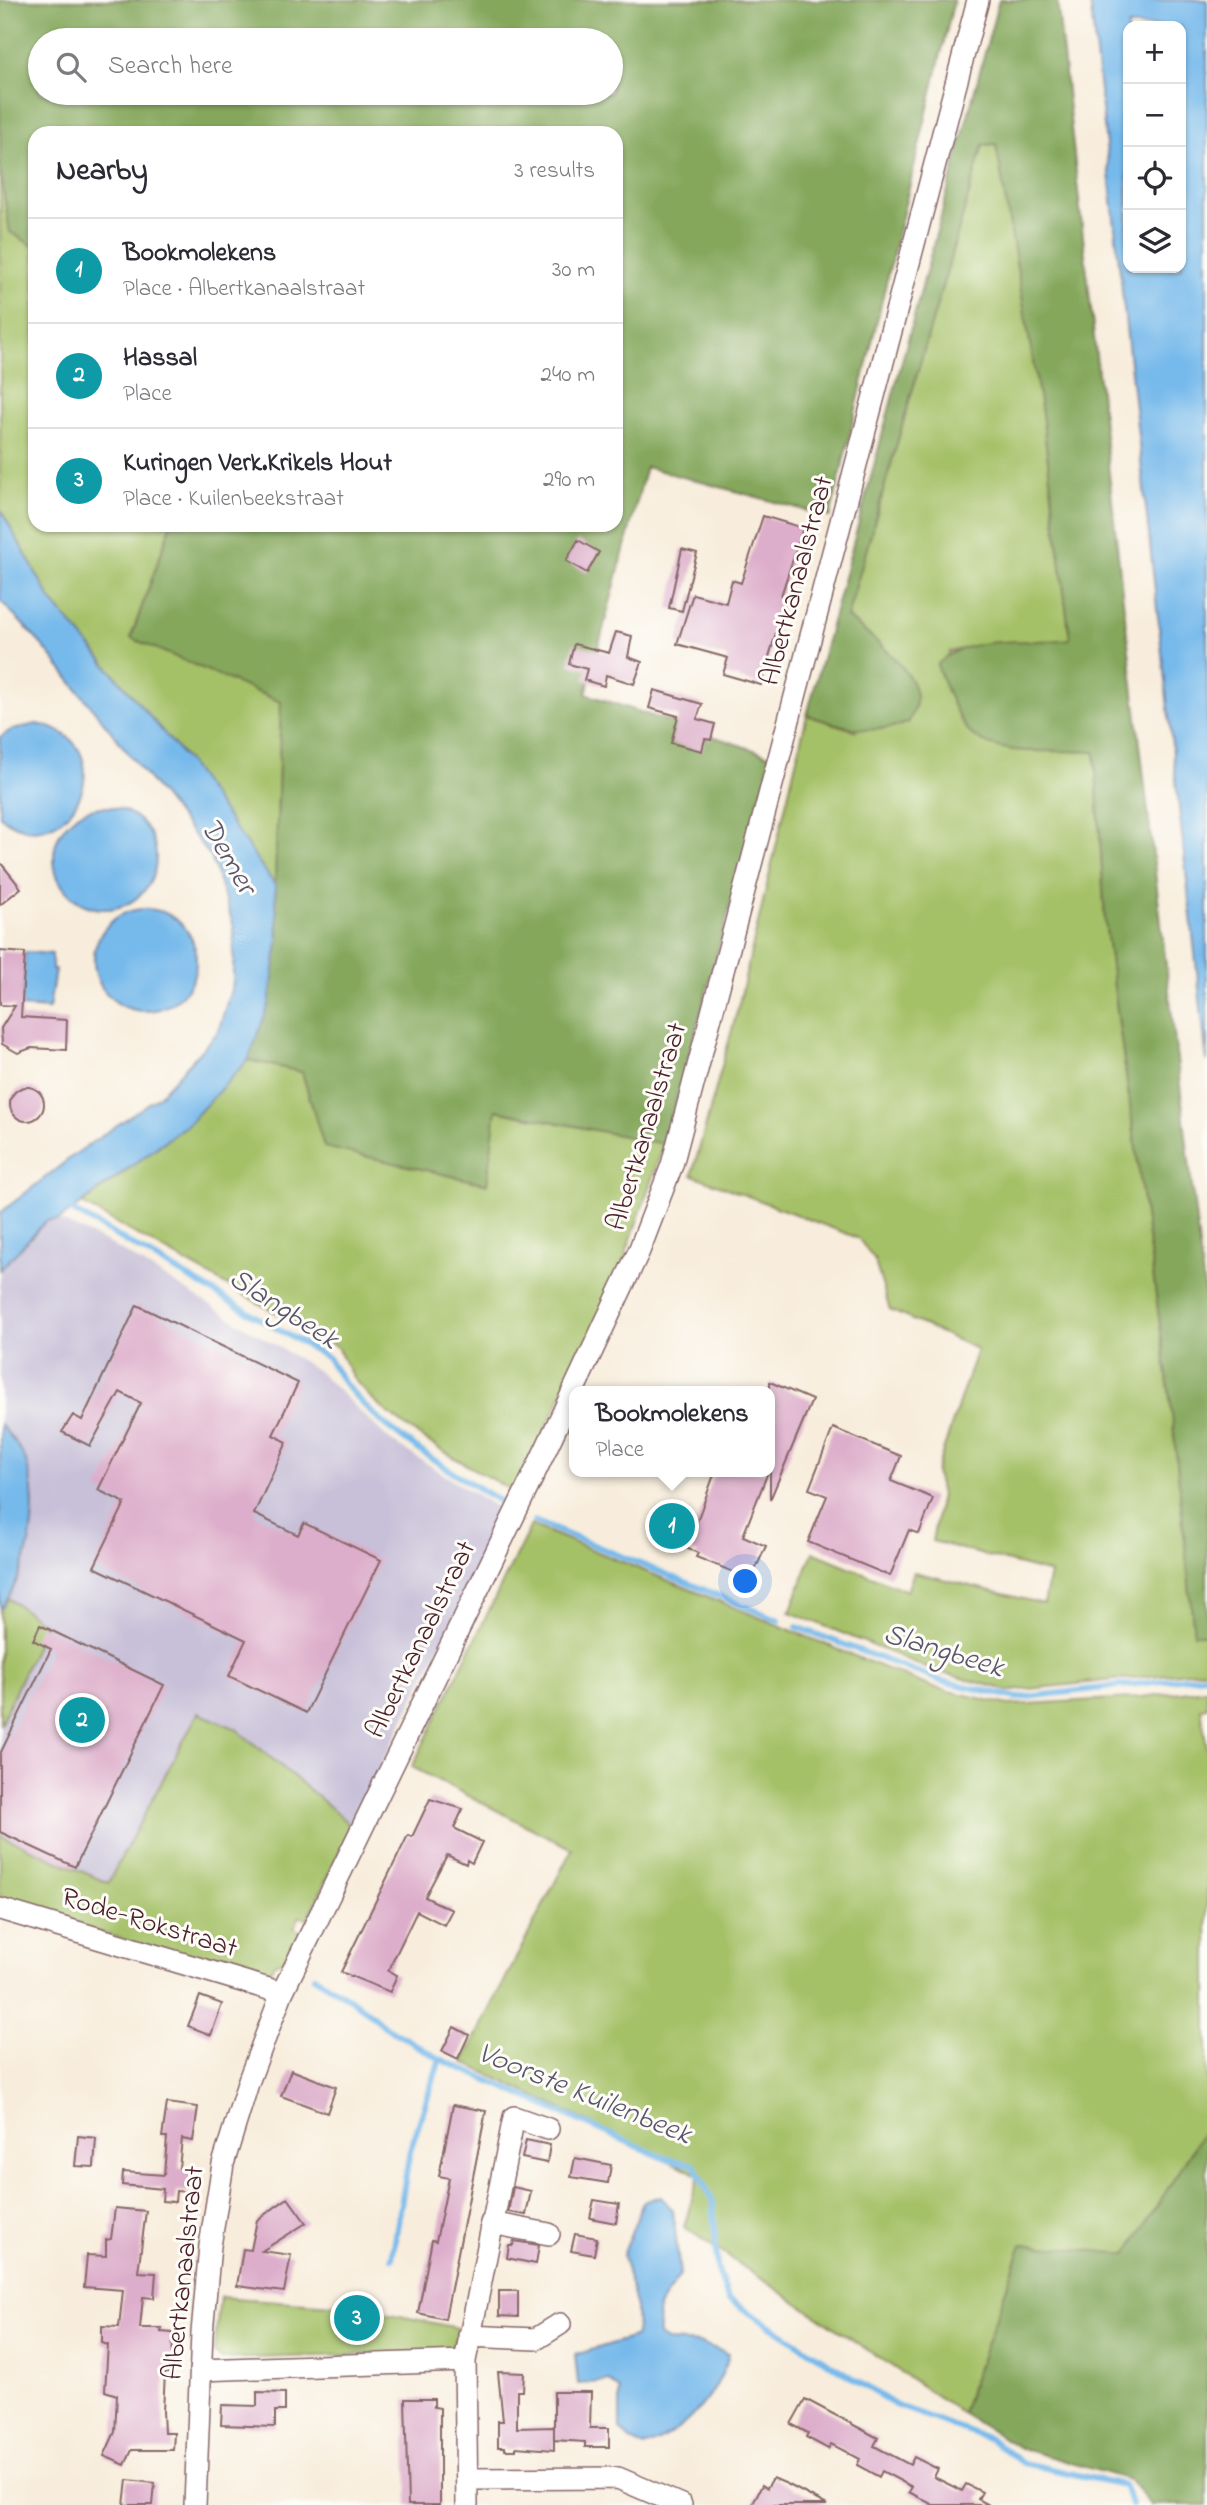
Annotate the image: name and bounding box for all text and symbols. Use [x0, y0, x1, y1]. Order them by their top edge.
map controls [1123, 21, 1186, 273]
button: + [1123, 21, 1186, 84]
search box [28, 28, 623, 105]
icon: search [52, 48, 90, 86]
text: Search here [108, 48, 233, 86]
button: − [1123, 84, 1186, 147]
button: locate [1123, 147, 1186, 210]
text: Nearby [56, 150, 148, 194]
text: 3 results [514, 155, 595, 188]
button: layers [1123, 210, 1186, 273]
text: Bookmolekens [123, 235, 276, 273]
text: 1 [75, 254, 83, 287]
text: 30 m [552, 254, 595, 287]
text: Place · Albertkanaalstraat [123, 273, 365, 306]
text: Hassal [123, 340, 197, 378]
text: 2 [73, 359, 85, 392]
text: 240 m [541, 359, 595, 392]
text: Place [123, 378, 172, 411]
text: Kuringen Verk.Krikels Hout [123, 445, 392, 483]
text: 3 [74, 464, 84, 497]
text: 290 m [543, 464, 595, 497]
street label: Albertkanaalstraat [750, 472, 846, 690]
text: Place · Kuilenbeekstraat [123, 483, 344, 516]
water label: Demer [188, 811, 268, 906]
street label: Albertkanaalstraat [597, 1018, 699, 1236]
water label: Slangbeek [219, 1258, 348, 1363]
popup [569, 1386, 775, 1477]
text: Bookmolekens [595, 1396, 749, 1434]
text: Place [595, 1434, 644, 1467]
pin: 1 [649, 1500, 695, 1552]
street label: Albertkanaalstraat [356, 1534, 488, 1746]
your location [728, 1564, 762, 1598]
water label: Slangbeek [878, 1613, 1010, 1692]
pin: 2 [59, 1694, 105, 1746]
street label: Rode-Rokstraat [56, 1878, 242, 1970]
water label: Voorste Kuilenbeek [471, 2032, 699, 2159]
street label: Albertkanaalstraat [153, 2164, 217, 2382]
pin: 3 [334, 2292, 380, 2344]

